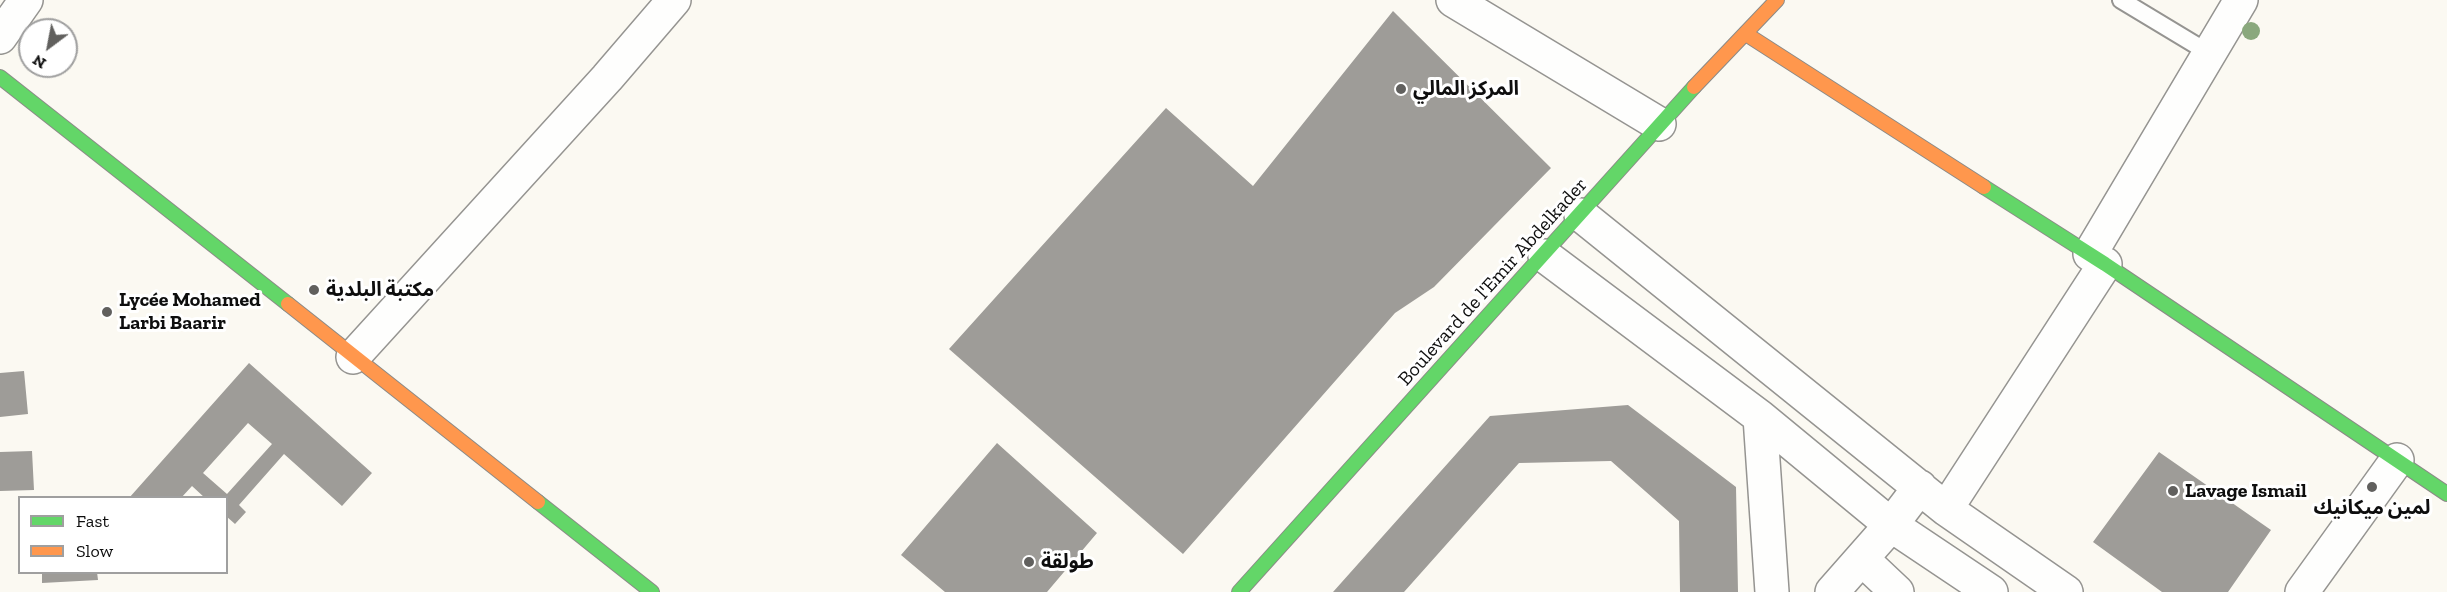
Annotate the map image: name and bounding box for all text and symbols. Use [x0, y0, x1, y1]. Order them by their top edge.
north arrow [18, 18, 78, 78]
text: N [29, 51, 49, 73]
place label: المركز المالي [1413, 77, 1519, 101]
marker: المركز المالي [1394, 82, 1408, 96]
street label: Boulevard de l'Emir Abdelkader [1393, 173, 1593, 391]
place label: مكتبة البلدية [326, 278, 434, 302]
marker: مكتبة البلدية [307, 283, 321, 297]
place label: Lycée Mohamed Larbi Baarir [119, 288, 261, 335]
marker: Lycée Mohamed Larbi Baarir [100, 305, 114, 319]
place label: Lavage Ismail [2185, 479, 2307, 503]
marker: لمين ميكانيك [2365, 480, 2379, 494]
marker: Lavage Ismail [2166, 484, 2180, 498]
legend [18, 496, 228, 574]
place label: لمين ميكانيك [2314, 496, 2430, 520]
text: Fast [76, 510, 109, 532]
text: Slow [76, 540, 113, 562]
place label: طولقة [1041, 550, 1094, 574]
marker: طولقة [1022, 555, 1036, 569]

